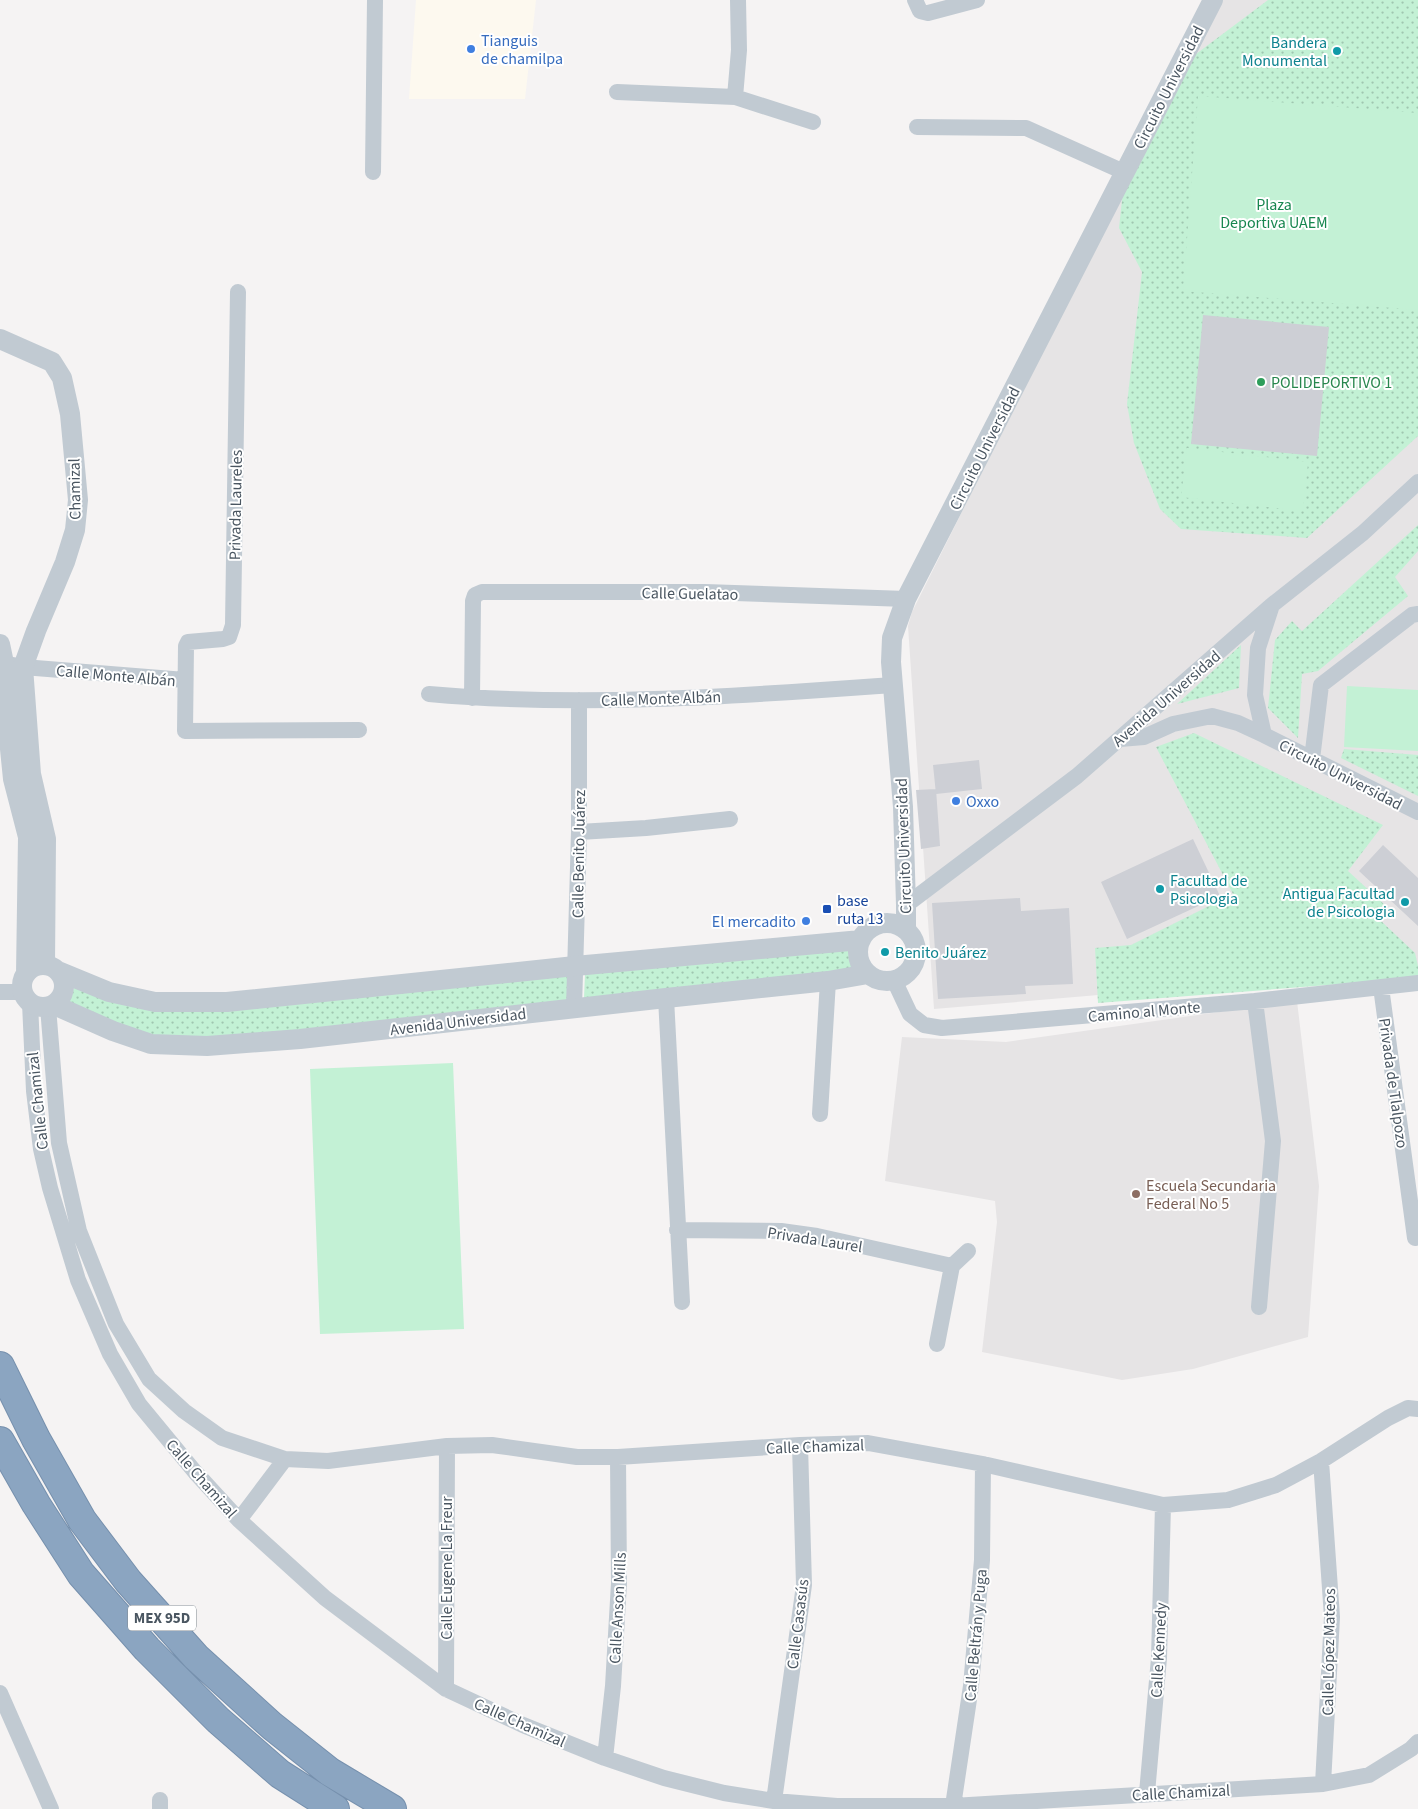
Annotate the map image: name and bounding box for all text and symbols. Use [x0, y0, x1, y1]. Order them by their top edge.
street label: Circuito Universidad [1128, 22, 1210, 153]
place label: Tianguis de chamilpa [481, 30, 563, 70]
place label: Bandera Monumental [1242, 32, 1327, 72]
marker: Tianguis de chamilpa [465, 43, 477, 55]
marker: Bandera Monumental [1331, 45, 1343, 57]
park label: Plaza Deportiva UAEM [1220, 194, 1328, 234]
place label: POLIDEPORTIVO 1 [1271, 372, 1392, 394]
marker: POLIDEPORTIVO 1 [1255, 376, 1267, 388]
street label: Circuito Universidad [944, 383, 1026, 514]
street label: Privada Laureles [224, 449, 248, 560]
street label: Chamizal [63, 458, 87, 520]
street label: Calle Guelatao [641, 582, 739, 606]
street label: Avenida Universidad [1108, 645, 1226, 752]
street label: Calle Monte Albán [55, 660, 177, 692]
street label: Calle Monte Albán [601, 686, 721, 712]
street label: Circuito Universidad [1275, 734, 1406, 816]
street label: Circuito Universidad [891, 778, 917, 914]
street label: Calle Benito Juárez [567, 790, 591, 918]
place label: Oxxo [966, 791, 999, 813]
marker: Oxxo [950, 795, 962, 807]
place label: Facultad de Psicologia [1170, 870, 1248, 910]
marker: Facultad de Psicologia [1154, 883, 1166, 895]
place label: Antigua Facultad de Psicologia [1283, 883, 1395, 923]
place label: base ruta 13 [837, 890, 884, 930]
marker: Antigua Facultad de Psicologia [1399, 896, 1411, 908]
marker: base ruta 13 [821, 903, 833, 915]
place label: El mercadito [712, 911, 796, 933]
marker: El mercadito [800, 915, 812, 927]
place label: Benito Juárez [895, 942, 987, 964]
marker: Benito Juárez [879, 946, 891, 958]
street label: Camino al Monte [1087, 996, 1201, 1028]
street label: Avenida Universidad [389, 1003, 527, 1041]
street label: Privada de Tlalpozo [1373, 1016, 1413, 1150]
street label: Calle Chamizal [22, 1051, 54, 1151]
place label: Escuela Secundaria Federal No 5 [1146, 1175, 1276, 1215]
marker: Escuela Secundaria Federal No 5 [1130, 1188, 1142, 1200]
street label: Privada Laurel [766, 1222, 864, 1258]
street label: Calle Chamizal [161, 1434, 242, 1523]
street label: Calle Chamizal [766, 1434, 864, 1460]
street label: Calle Eugene La Freur [436, 1496, 458, 1640]
street label: Calle Anson Mills [604, 1551, 632, 1664]
street label: Calle Beltrán y Puga [959, 1568, 993, 1702]
street label: Calle Casasús [782, 1578, 814, 1670]
street label: Calle López Mateos [1317, 1588, 1341, 1716]
street label: Calle Kennedy [1146, 1601, 1173, 1698]
road number: MEX 95D [128, 1606, 196, 1630]
street label: Calle Chamizal [470, 1693, 569, 1753]
street label: Calle Chamizal [1131, 1779, 1231, 1807]

